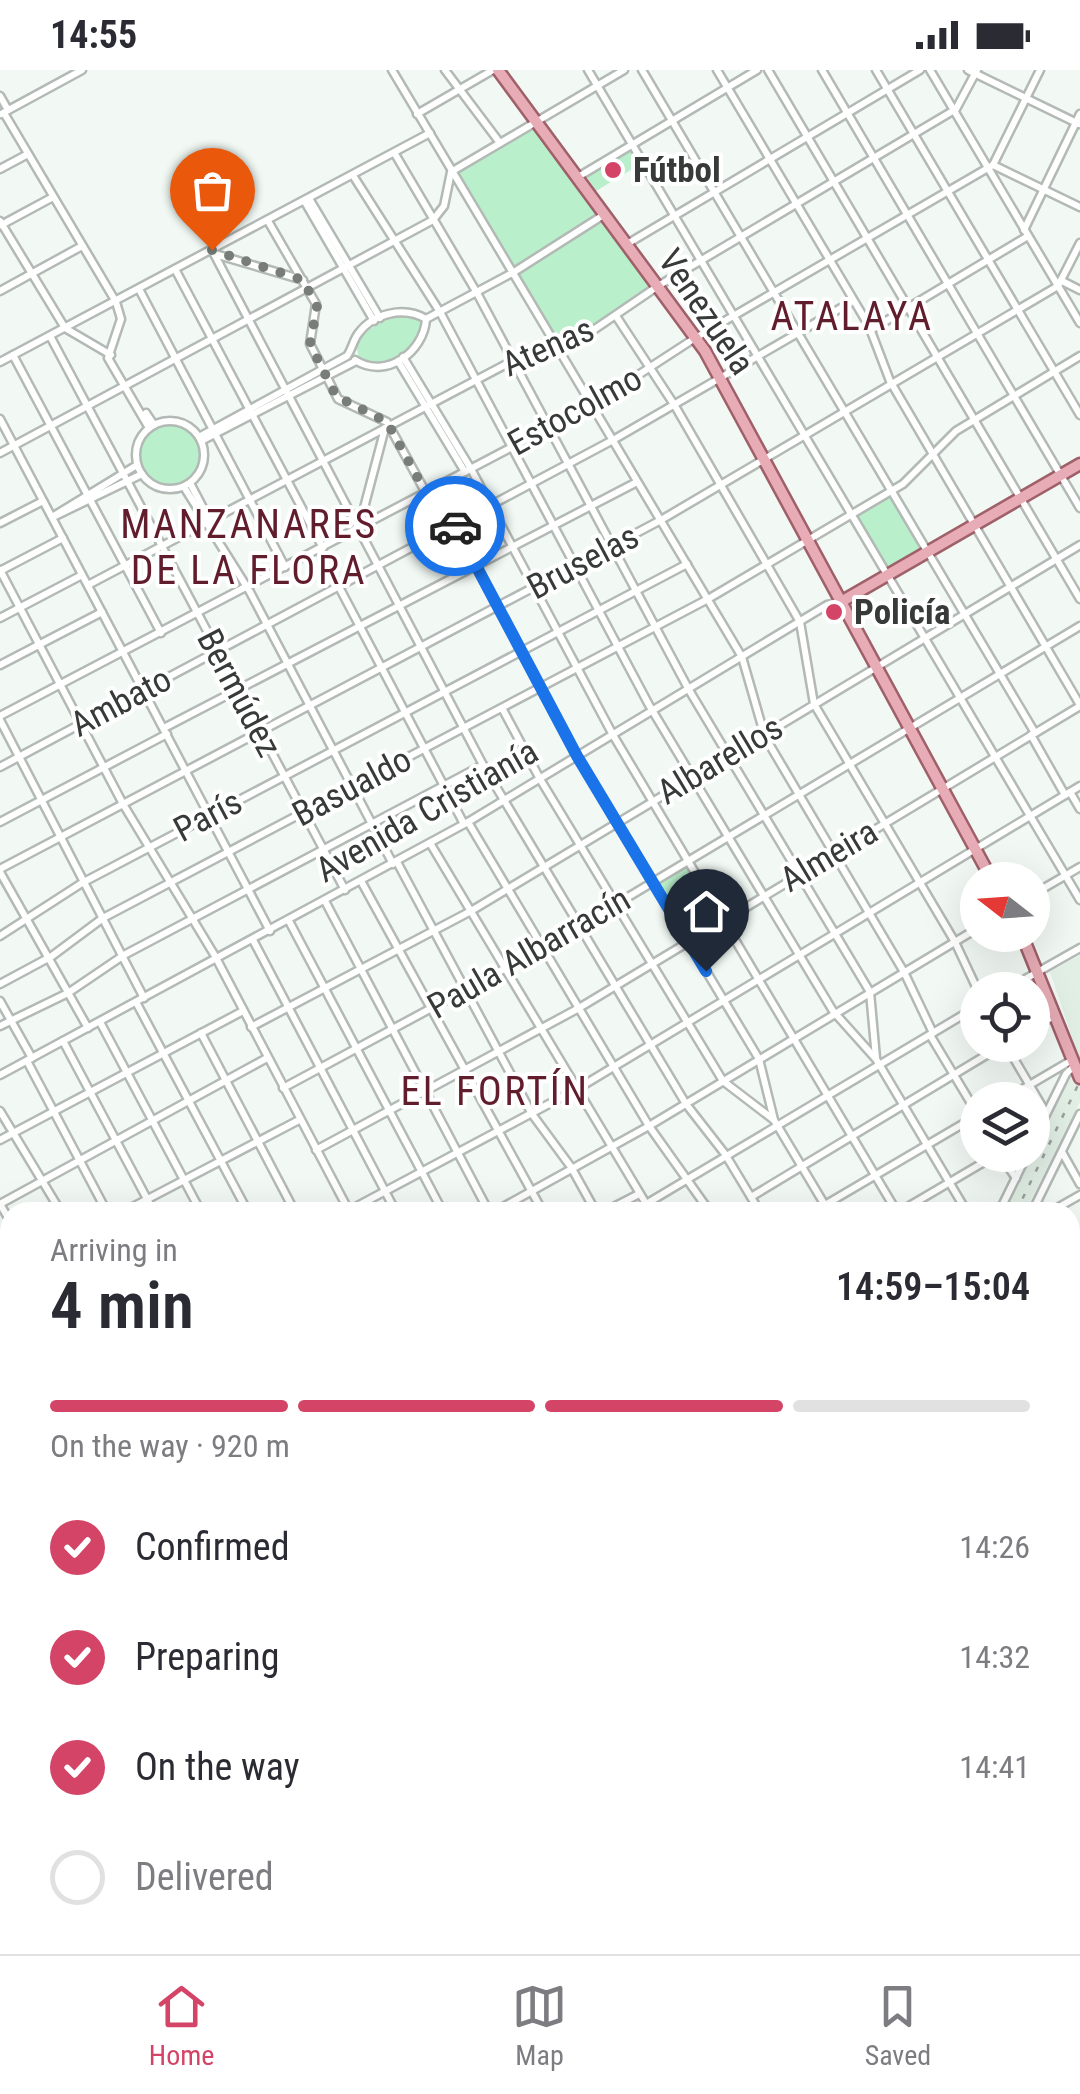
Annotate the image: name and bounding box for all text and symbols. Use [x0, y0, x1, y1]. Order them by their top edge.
text: 14:55 [50, 13, 137, 57]
pin [170, 148, 255, 251]
place label: Fútbol [633, 150, 721, 191]
marker: Fútbol [602, 159, 624, 181]
icon: bag [185, 163, 240, 218]
street label: Venezuela [649, 242, 763, 382]
district label: ATALAYA [770, 293, 934, 340]
street label: Atenas [496, 309, 600, 385]
street label: Estocolmo [501, 358, 649, 464]
courier [405, 476, 505, 576]
icon: car [428, 499, 483, 554]
district label: MANZANARES DE LA FLORA [120, 501, 378, 594]
street label: Bruselas [520, 516, 646, 608]
place label: Policía [854, 592, 950, 633]
marker: Policía [823, 601, 845, 623]
street label: Bermúdez [188, 622, 290, 764]
street label: Ambato [64, 659, 178, 745]
street label: Albarellos [650, 707, 790, 813]
street label: Avenida Cristianía [309, 731, 545, 891]
street label: Basualdo [286, 739, 418, 835]
street label: París [167, 781, 249, 851]
street label: Almeira [773, 811, 885, 901]
north arrow [960, 862, 1050, 952]
map controls [960, 862, 1050, 1172]
pin [664, 869, 749, 972]
street label: Paula Albarracín [421, 879, 637, 1027]
icon: home [679, 884, 734, 939]
button: locate [960, 972, 1050, 1062]
district label: EL FORTÍN [400, 1068, 590, 1115]
button: layers [960, 1082, 1050, 1172]
text: Arriving in [50, 1231, 178, 1269]
text: 14:59–15:04 [836, 1265, 1030, 1309]
text: 4 min [50, 1268, 194, 1344]
text: On the way · 920 m [50, 1427, 290, 1465]
icon: check [50, 1520, 105, 1575]
text: Confirmed [135, 1525, 290, 1569]
text: 14:26 [959, 1528, 1030, 1566]
icon: check [50, 1630, 105, 1685]
text: Preparing [135, 1635, 280, 1679]
text: 14:32 [959, 1638, 1030, 1676]
icon: check [50, 1740, 105, 1795]
text: On the way [135, 1745, 300, 1789]
text: 14:41 [959, 1748, 1030, 1786]
text: Delivered [135, 1855, 274, 1899]
tab: Home [149, 1979, 214, 2072]
tab: Map [512, 1979, 567, 2072]
tab: Saved [865, 1979, 931, 2072]

